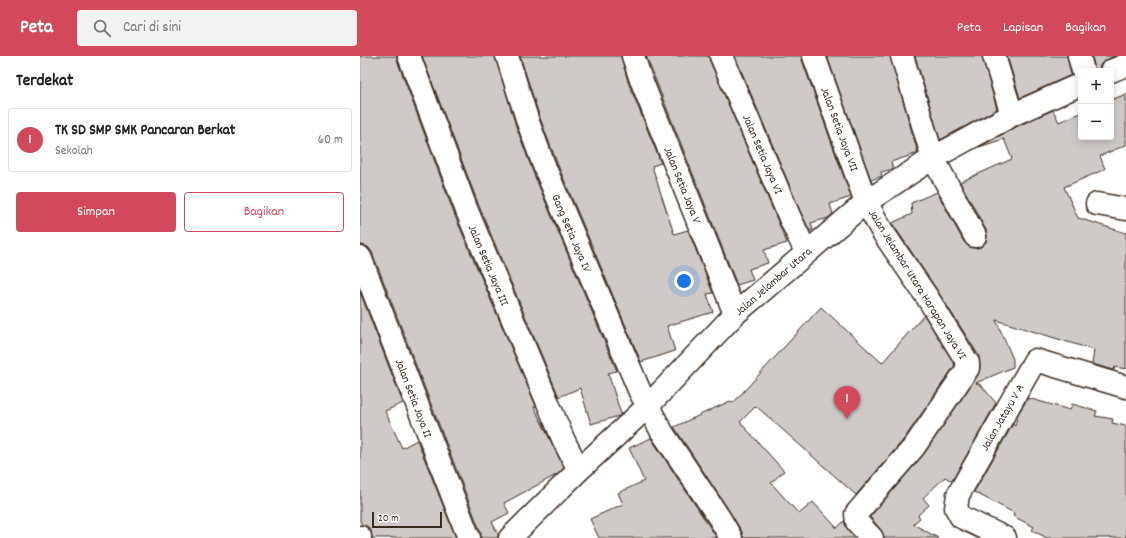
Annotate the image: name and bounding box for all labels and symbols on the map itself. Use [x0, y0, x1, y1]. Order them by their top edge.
street label: Jalan Setia Jaya VII [815, 85, 862, 174]
street label: Jalan Setia Jaya VI [737, 112, 786, 197]
street label: Jalan Setia Jaya V [658, 145, 705, 227]
street label: Gang Setia Jaya IV [546, 192, 595, 276]
street label: Jalan Jelambar Utara Harapan Jaya VI [863, 207, 970, 363]
street label: Jalan Setia Jaya III [463, 222, 512, 309]
street label: Jalan Jelambar Utara [732, 244, 816, 320]
your location [674, 271, 694, 291]
street label: Jalan Setia Jaya II [390, 357, 436, 441]
street label: Jalan Jatayu V A [977, 381, 1030, 454]
pin: 1 [834, 386, 860, 419]
scale bar [372, 510, 442, 529]

